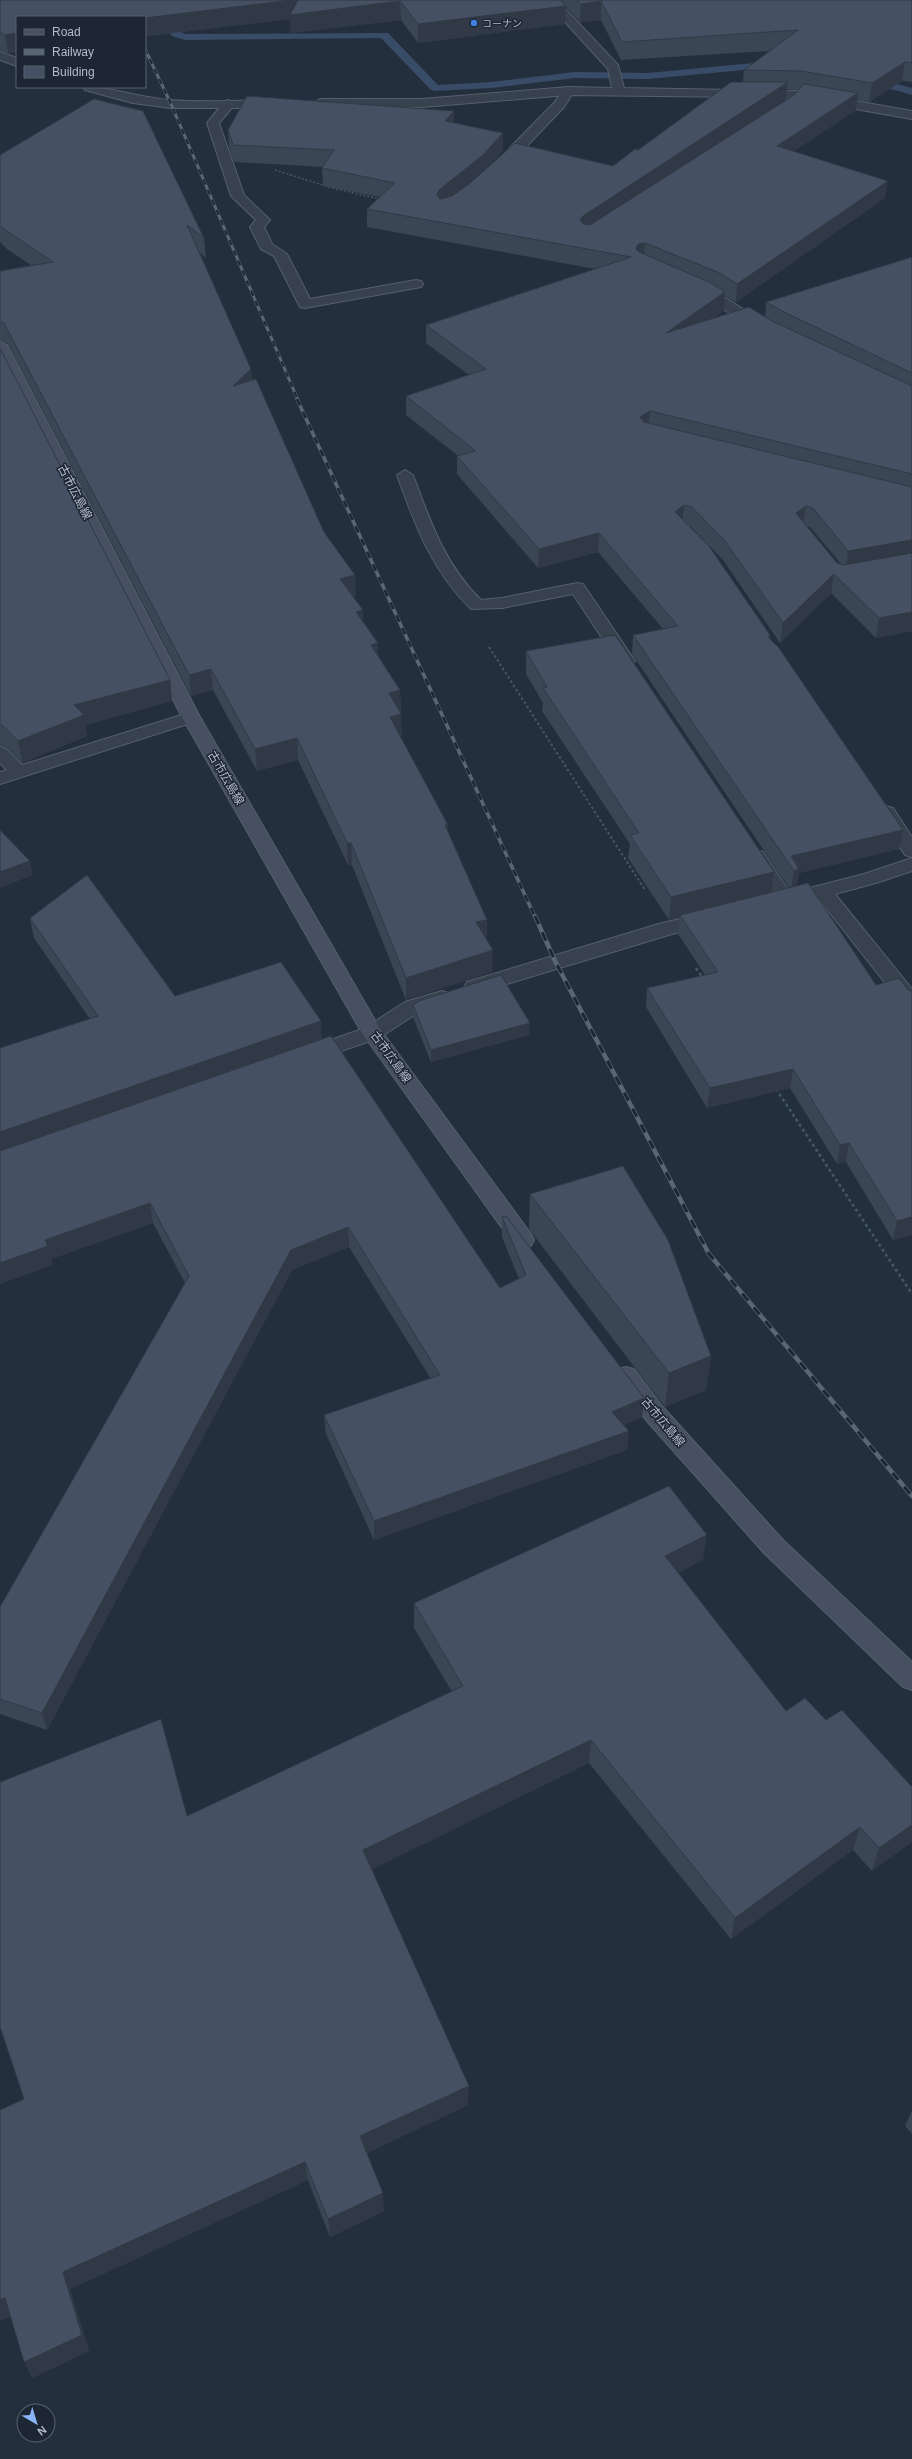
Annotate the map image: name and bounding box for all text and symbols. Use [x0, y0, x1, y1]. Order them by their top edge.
legend [16, 16, 146, 88]
marker: コーナン [469, 18, 479, 28]
place label: コーナン [482, 18, 522, 29]
text: Road [52, 25, 81, 39]
text: Railway [52, 45, 94, 59]
text: Building [52, 65, 95, 79]
street label: 古市広島線 [55, 462, 95, 522]
street label: 古市広島線 [205, 749, 247, 807]
street label: 古市広島線 [368, 1029, 414, 1085]
street label: 古市広島線 [638, 1395, 688, 1449]
north arrow [16, 2403, 56, 2443]
text: N [35, 2424, 49, 2438]

